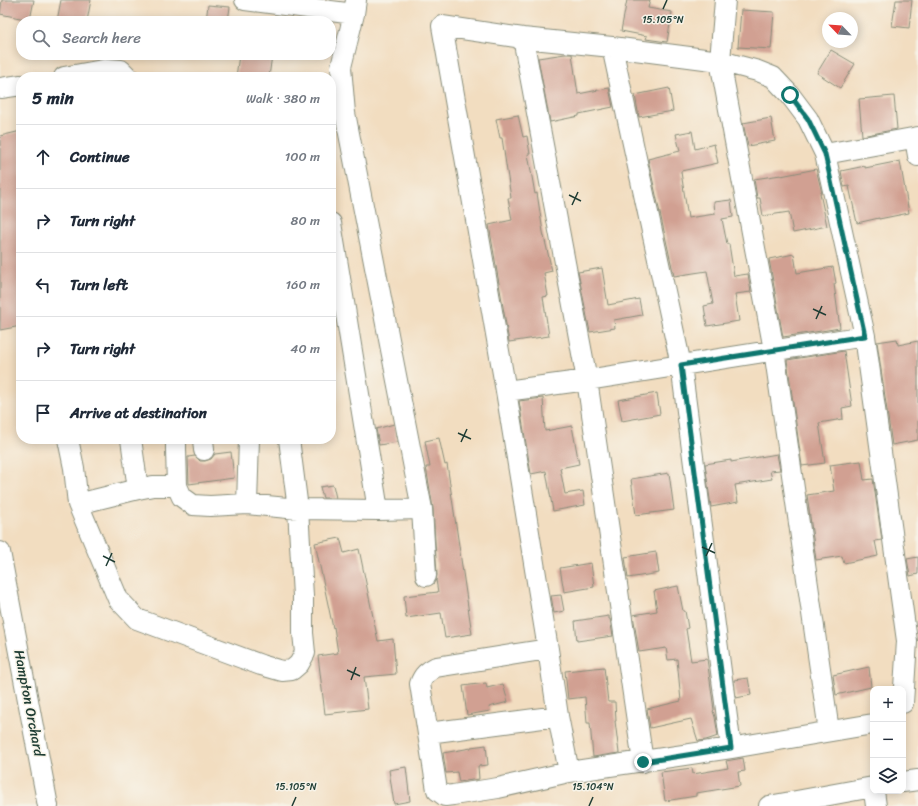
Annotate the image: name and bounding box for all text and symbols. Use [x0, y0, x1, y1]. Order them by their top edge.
text: 15.105°N [642, 11, 684, 29]
north arrow [822, 12, 858, 48]
search box [16, 16, 336, 60]
text: Search here [62, 25, 141, 51]
icon: search [30, 27, 52, 49]
text: 5 min [32, 83, 74, 113]
route start [781, 86, 799, 104]
text: Walk · 380 m [246, 87, 320, 110]
text: Continue [70, 144, 130, 170]
text: 100 m [285, 145, 320, 168]
icon: ahead [32, 146, 54, 168]
text: Turn right [70, 208, 135, 234]
text: 80 m [291, 209, 320, 232]
icon: right [32, 210, 54, 232]
text: Turn left [70, 272, 128, 298]
text: 160 m [285, 273, 320, 296]
icon: left [32, 274, 54, 296]
text: Turn right [70, 336, 135, 362]
text: 40 m [290, 337, 320, 360]
icon: right [32, 338, 54, 360]
text: Arrive at destination [70, 400, 207, 426]
icon: arrive [32, 402, 54, 424]
street label: Hampton Orchard [6, 647, 52, 760]
map controls [870, 686, 906, 794]
button: + [870, 686, 906, 722]
button: − [870, 722, 906, 758]
route end [634, 753, 652, 771]
button: layers [870, 758, 906, 794]
text: 15.105°N [275, 778, 317, 796]
text: 15.104°N [572, 778, 614, 796]

